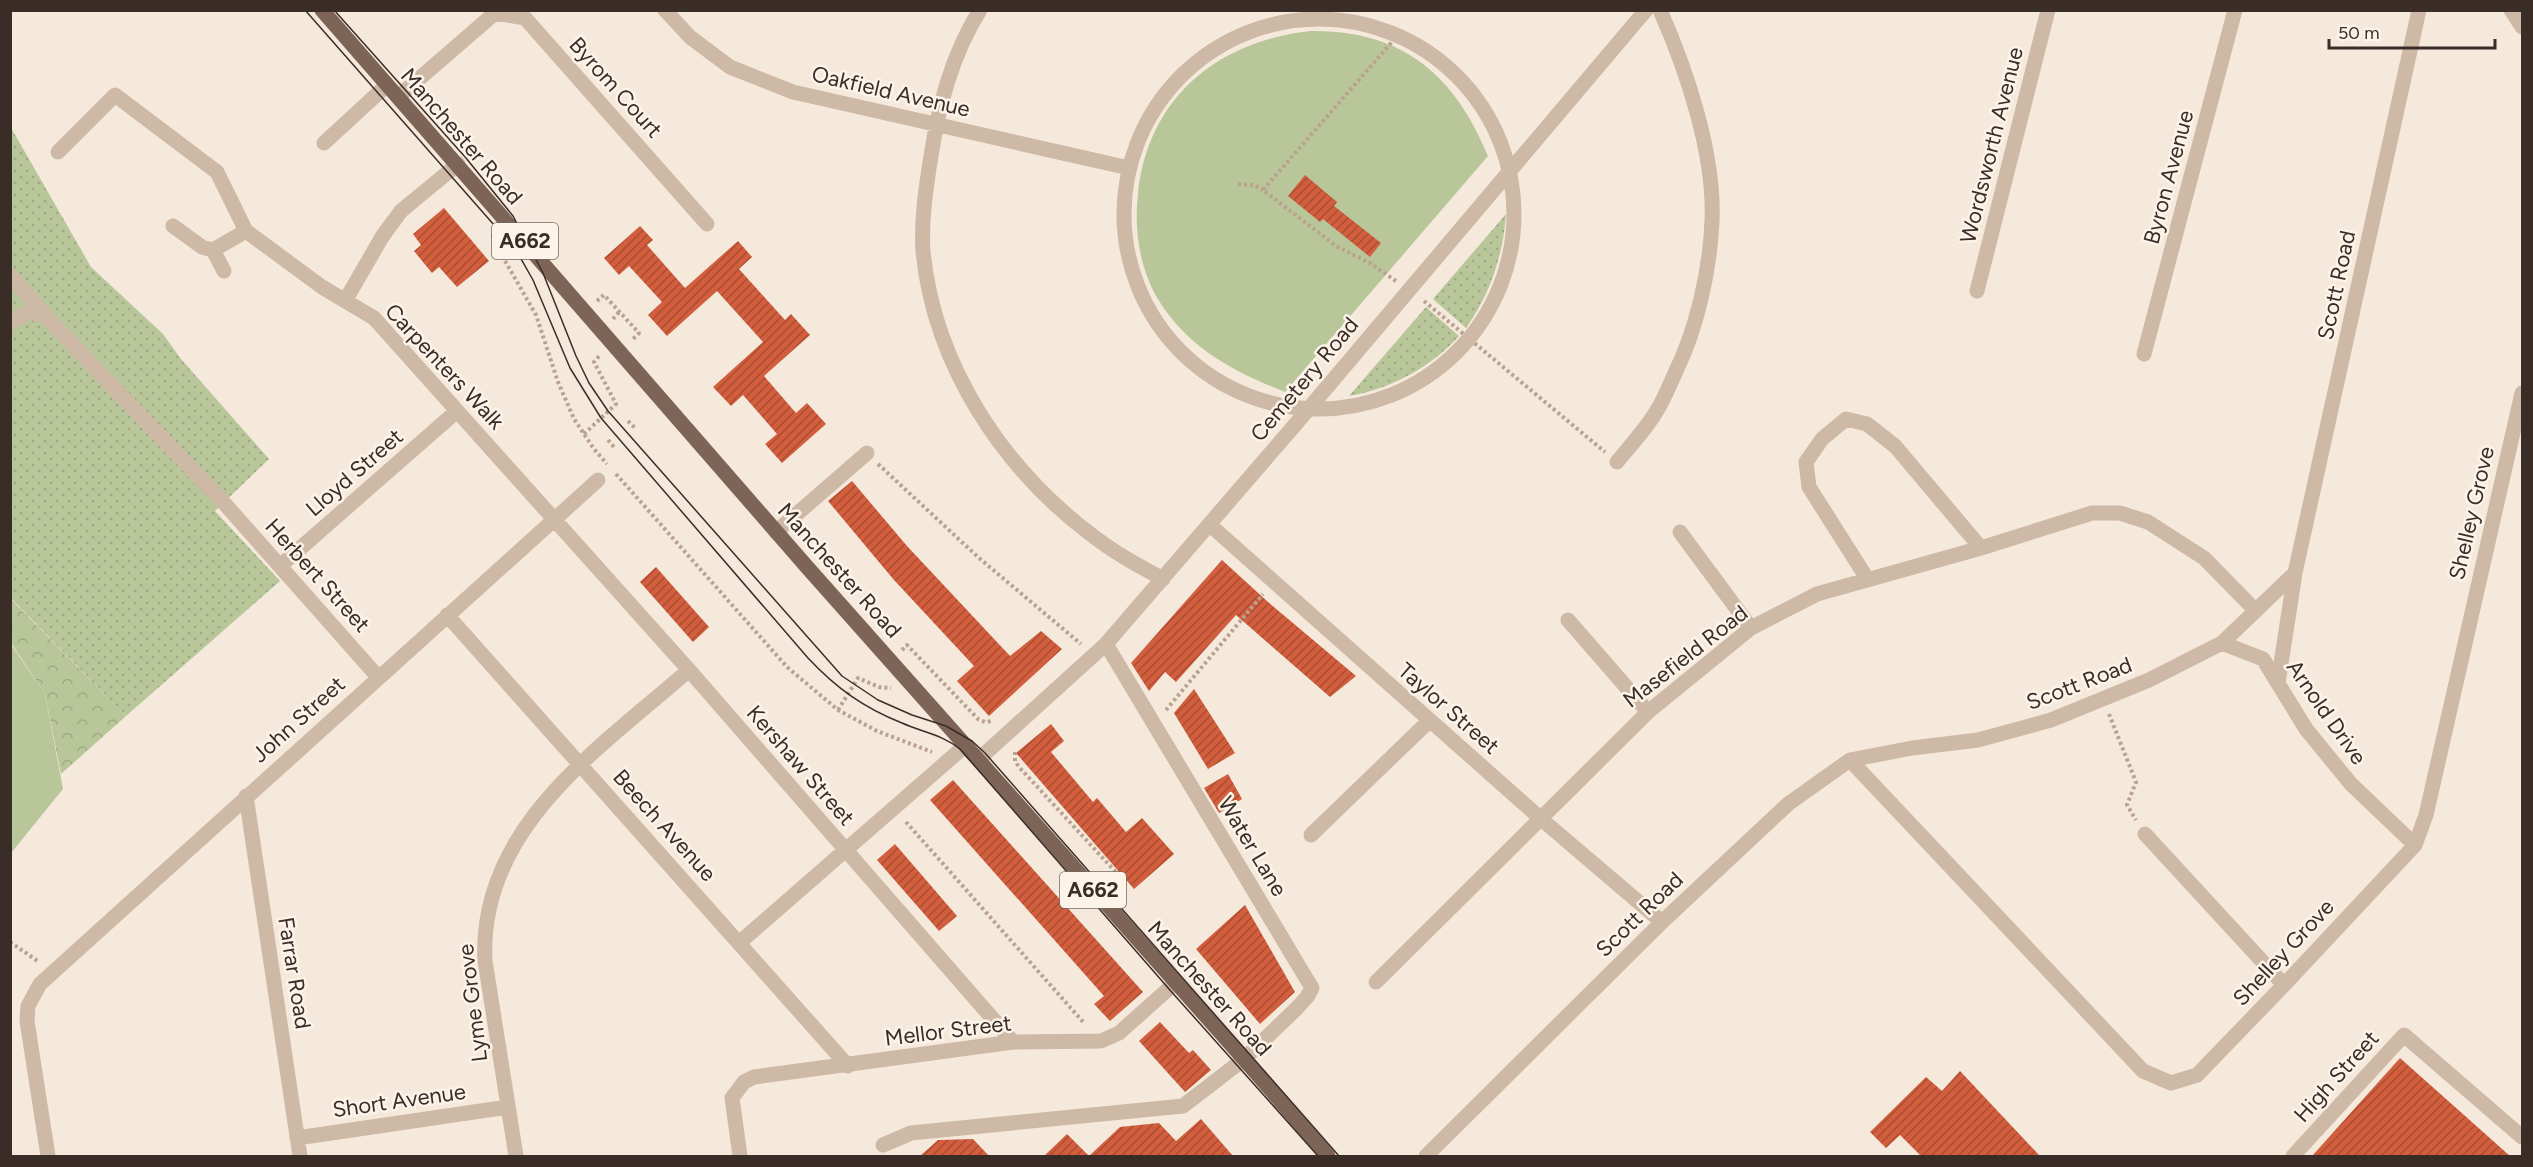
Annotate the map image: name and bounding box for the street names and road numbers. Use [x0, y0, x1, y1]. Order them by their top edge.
street label: Byrom Court [563, 31, 668, 143]
street label: Wordsworth Avenue [1954, 44, 2029, 246]
street label: Oakfield Avenue [809, 60, 973, 123]
street label: Manchester Road [395, 62, 528, 210]
street label: Byron Avenue [2138, 107, 2199, 247]
road number: A662 [492, 223, 558, 259]
street label: Scott Road [2312, 228, 2361, 342]
street label: Carpenters Walk [379, 298, 510, 435]
street label: Cemetery Road [1245, 312, 1364, 447]
street label: Lloyd Street [300, 423, 408, 522]
street label: Shelley Grove [2443, 444, 2500, 582]
street label: Manchester Road [772, 497, 907, 643]
street label: Herbert Street [260, 513, 376, 638]
street label: Masefield Road [1617, 599, 1753, 714]
street label: Scott Road [2023, 651, 2136, 716]
street label: Arnold Drive [2281, 655, 2372, 770]
street label: Taylor Street [1392, 657, 1505, 760]
street label: John Street [246, 671, 350, 768]
street label: Kershaw Street [741, 700, 860, 831]
street label: Beech Avenue [607, 764, 722, 887]
street label: Water Lane [1212, 791, 1293, 901]
street label: Scott Road [1590, 866, 1689, 963]
road number: A662 [1060, 872, 1126, 908]
street label: Shelley Grove [2227, 893, 2340, 1011]
street label: Farrar Road [272, 915, 317, 1031]
street label: Manchester Road [1142, 915, 1277, 1061]
street label: Lyme Grove [452, 942, 493, 1064]
street label: Mellor Street [883, 1009, 1013, 1052]
street label: High Street [2288, 1025, 2384, 1128]
street label: Short Avenue [331, 1078, 467, 1123]

